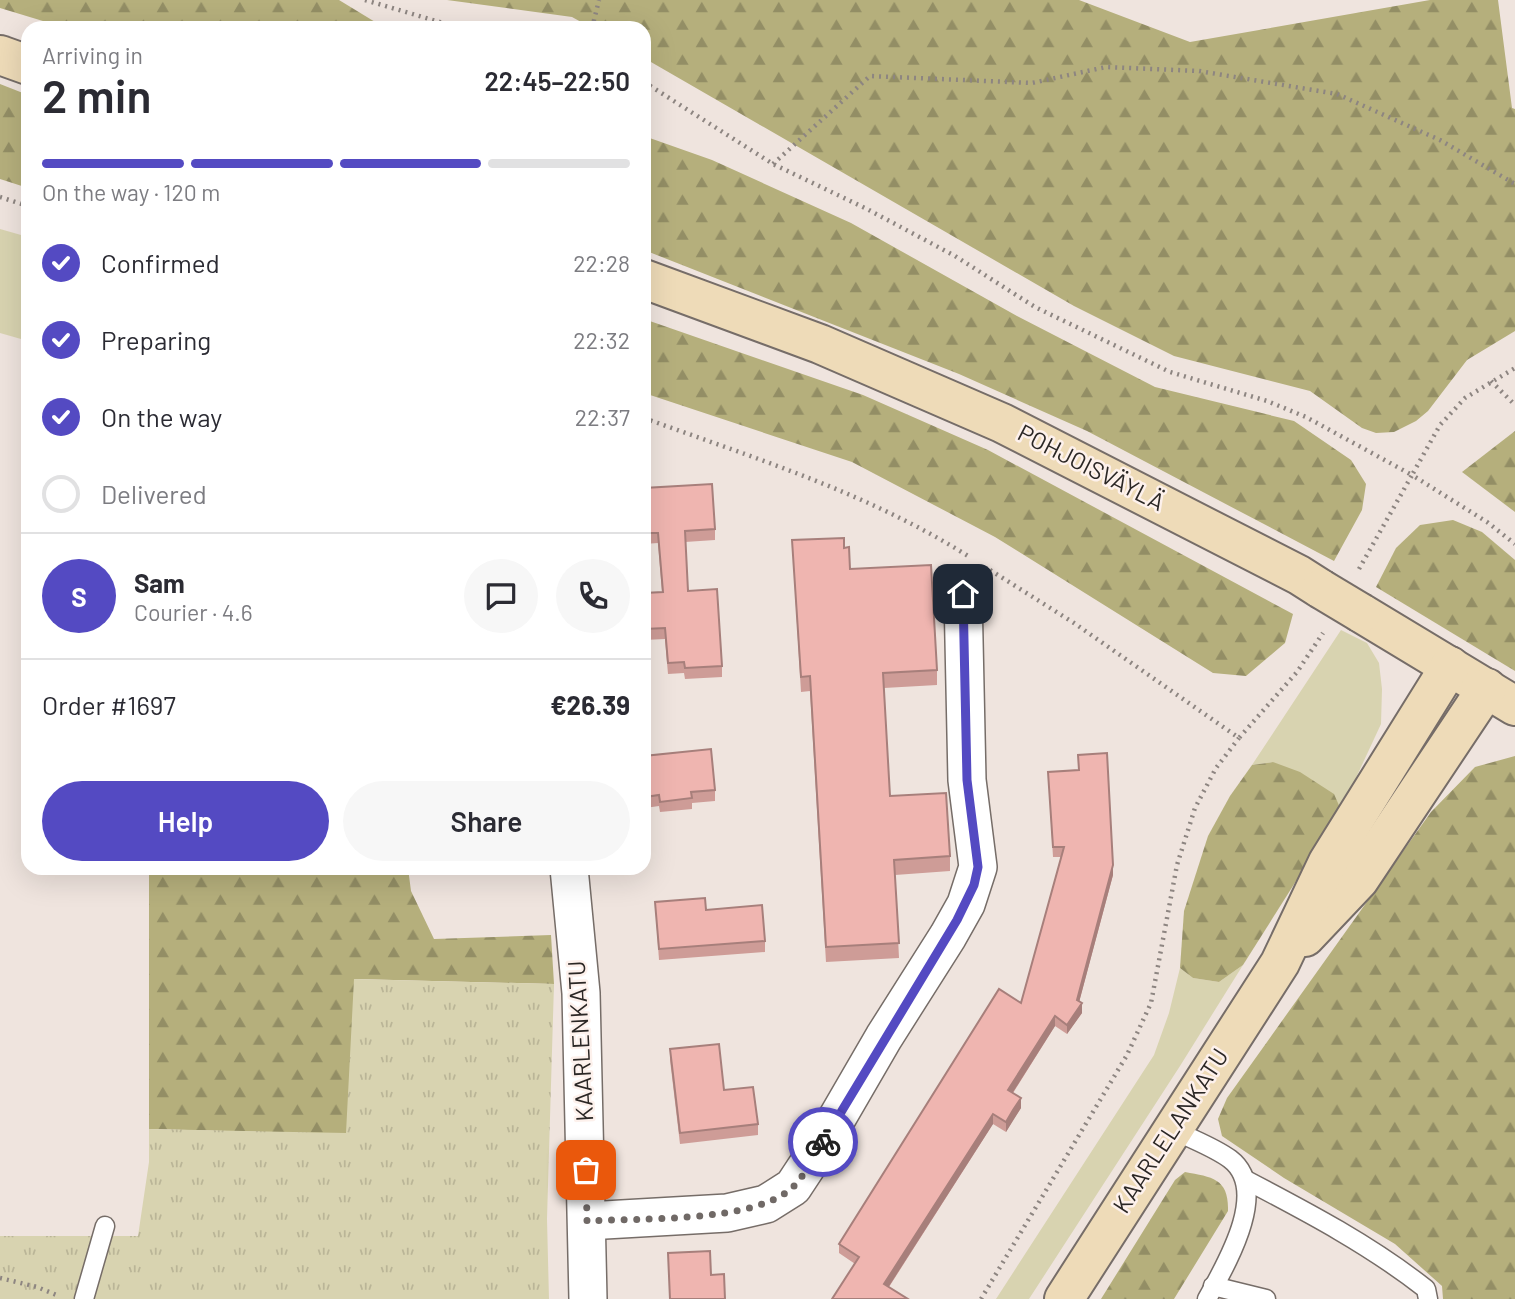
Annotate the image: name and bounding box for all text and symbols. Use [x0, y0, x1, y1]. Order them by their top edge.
text: Arriving in [42, 41, 143, 69]
text: 22:45–22:50 [485, 65, 630, 96]
text: 2 min [42, 67, 151, 122]
text: On the way · 120 m [42, 178, 220, 206]
icon: check [42, 244, 80, 282]
text: Confirmed [101, 247, 220, 278]
text: 22:28 [573, 249, 630, 277]
icon: check [42, 321, 80, 359]
text: Preparing [101, 324, 211, 355]
text: 22:32 [573, 326, 630, 354]
icon: check [42, 398, 80, 436]
text: On the way [101, 401, 222, 432]
text: 22:37 [575, 403, 630, 431]
street label: POHJOISVÄYLÄ [1013, 417, 1170, 516]
text: Delivered [101, 478, 207, 509]
button: chat [464, 559, 538, 633]
button: phone [556, 559, 630, 633]
pin [933, 564, 993, 624]
text: Sam [134, 567, 185, 598]
icon: home [944, 575, 982, 613]
text: S [71, 581, 87, 612]
text: Courier · 4.6 [134, 598, 253, 626]
text: Order #1697 [42, 689, 176, 720]
text: €26.39 [550, 689, 630, 720]
button: Help [42, 781, 329, 861]
button: Share [343, 781, 630, 861]
street label: KAARLENKATU [561, 960, 598, 1122]
street label: KAARLELANKATU [1106, 1043, 1234, 1218]
courier [788, 1107, 858, 1177]
icon: bike [804, 1123, 842, 1161]
pin [556, 1140, 616, 1200]
icon: bag [567, 1151, 605, 1189]

